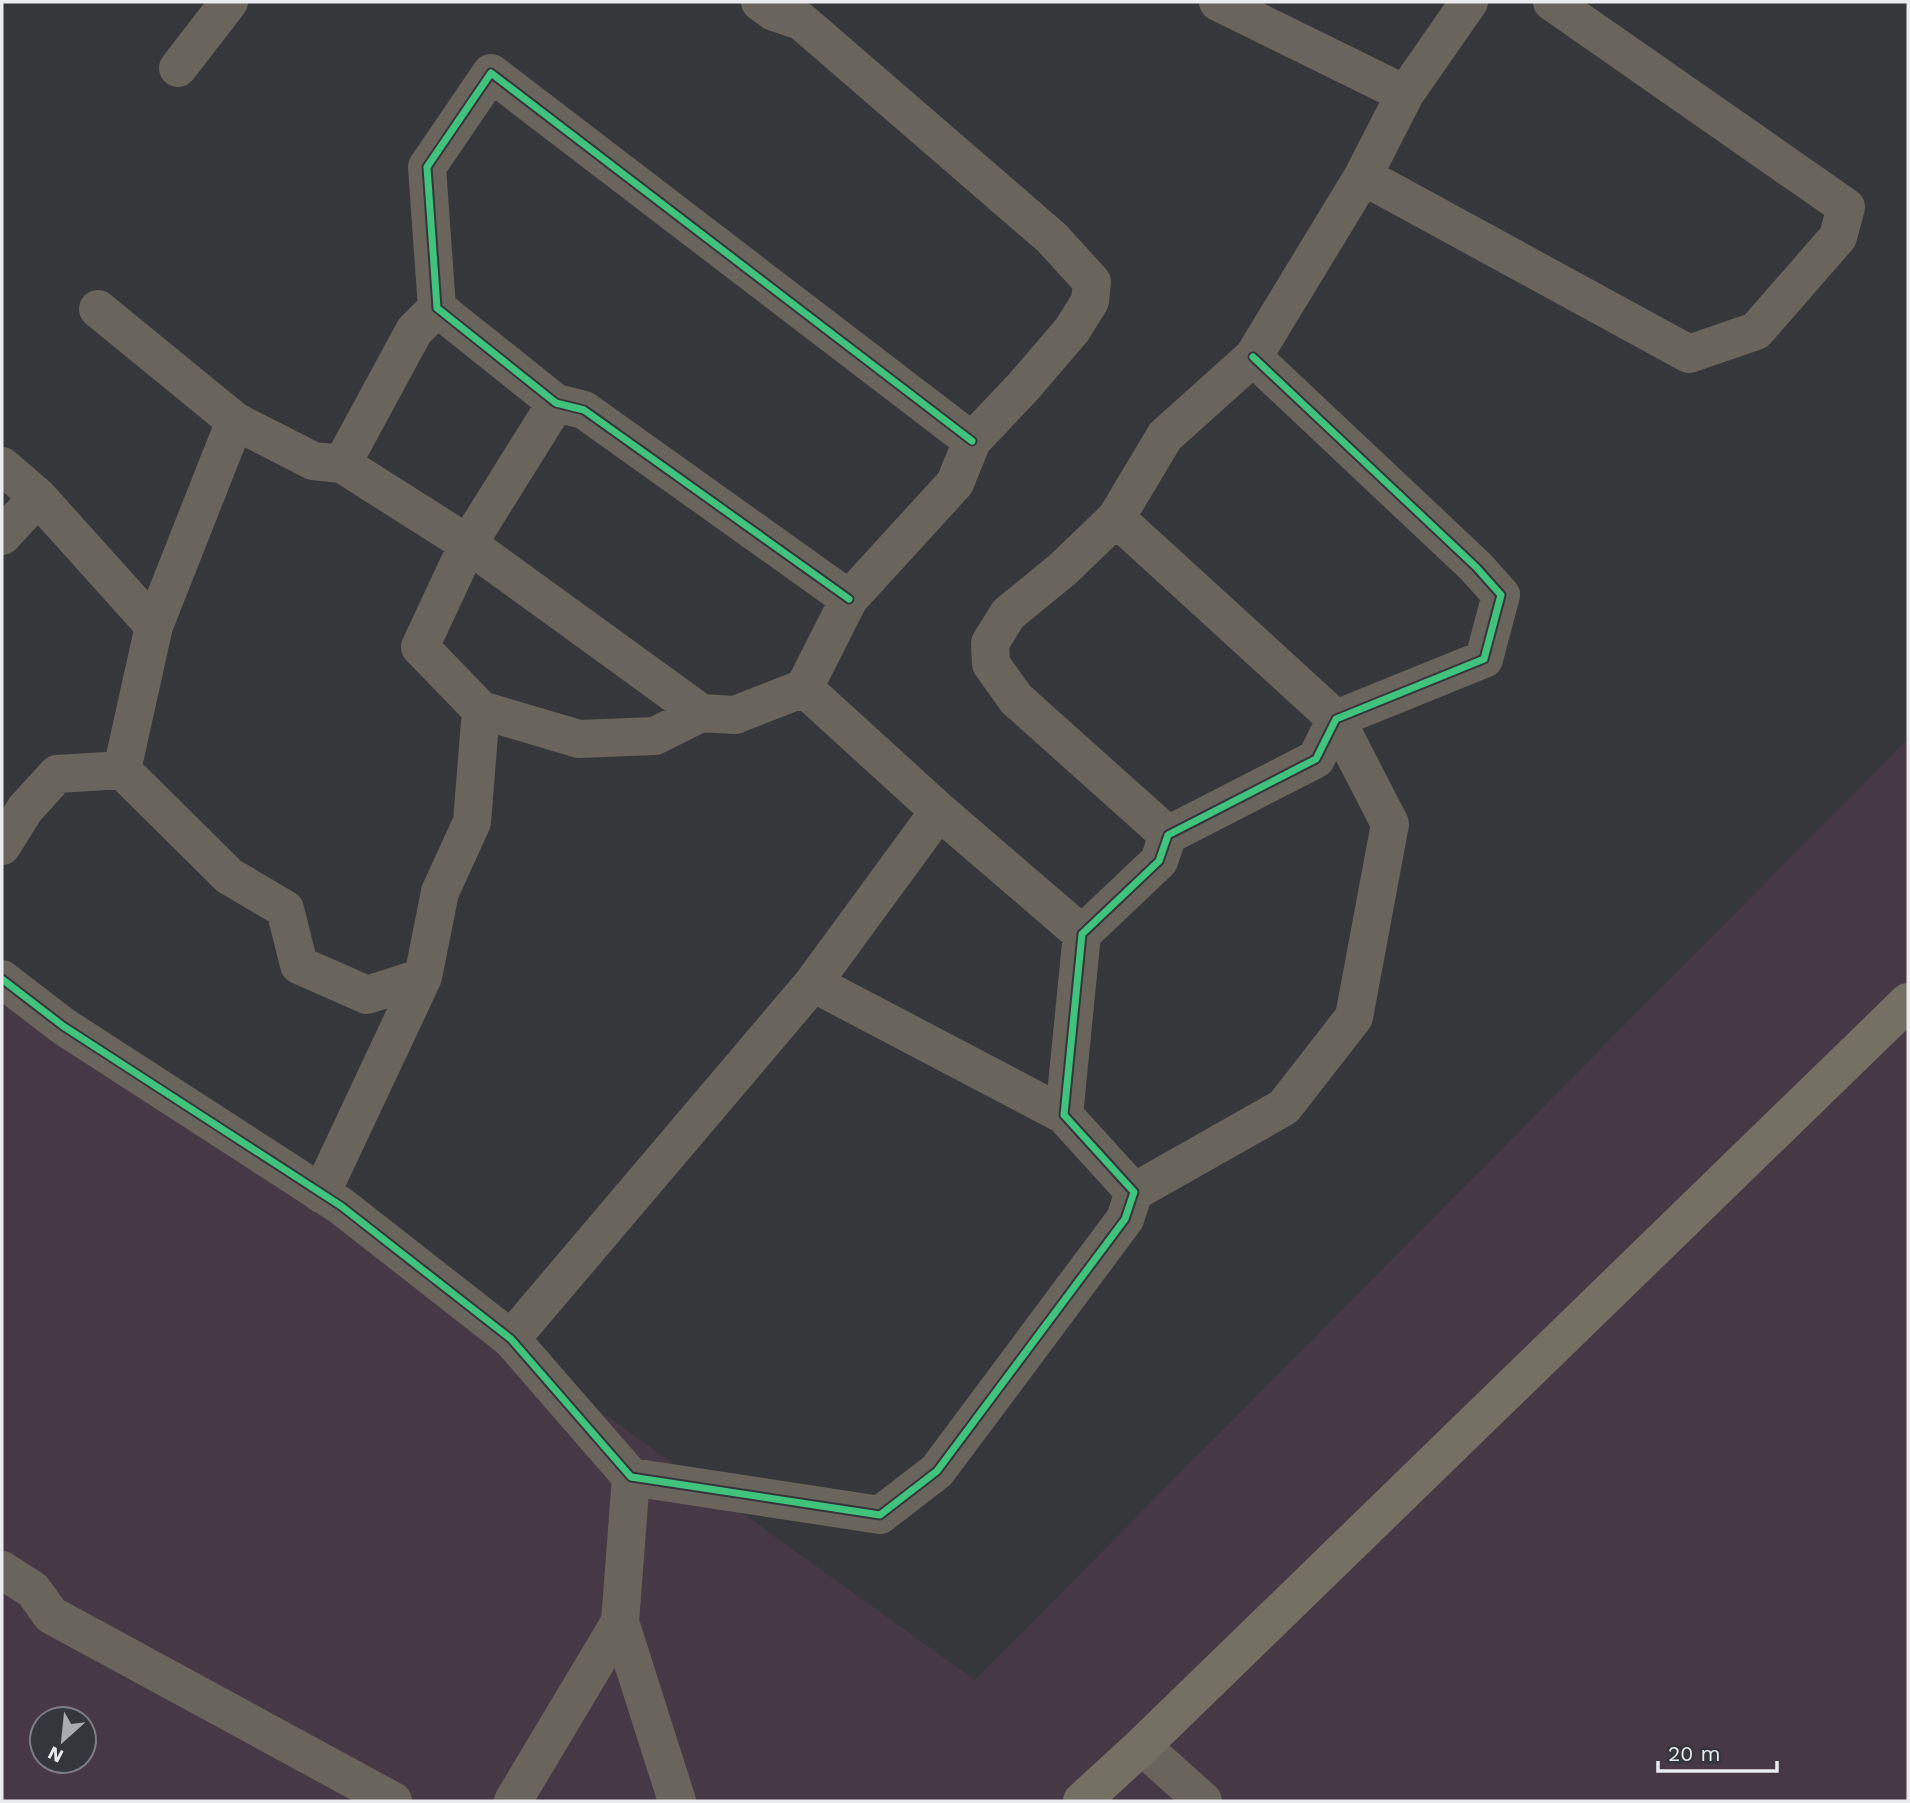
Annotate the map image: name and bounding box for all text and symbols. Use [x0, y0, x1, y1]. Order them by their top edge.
north arrow [28, 1705, 98, 1775]
scale bar [1658, 1730, 1777, 1774]
text: N [44, 1741, 67, 1768]
text: 20 m [1668, 1741, 1720, 1766]

